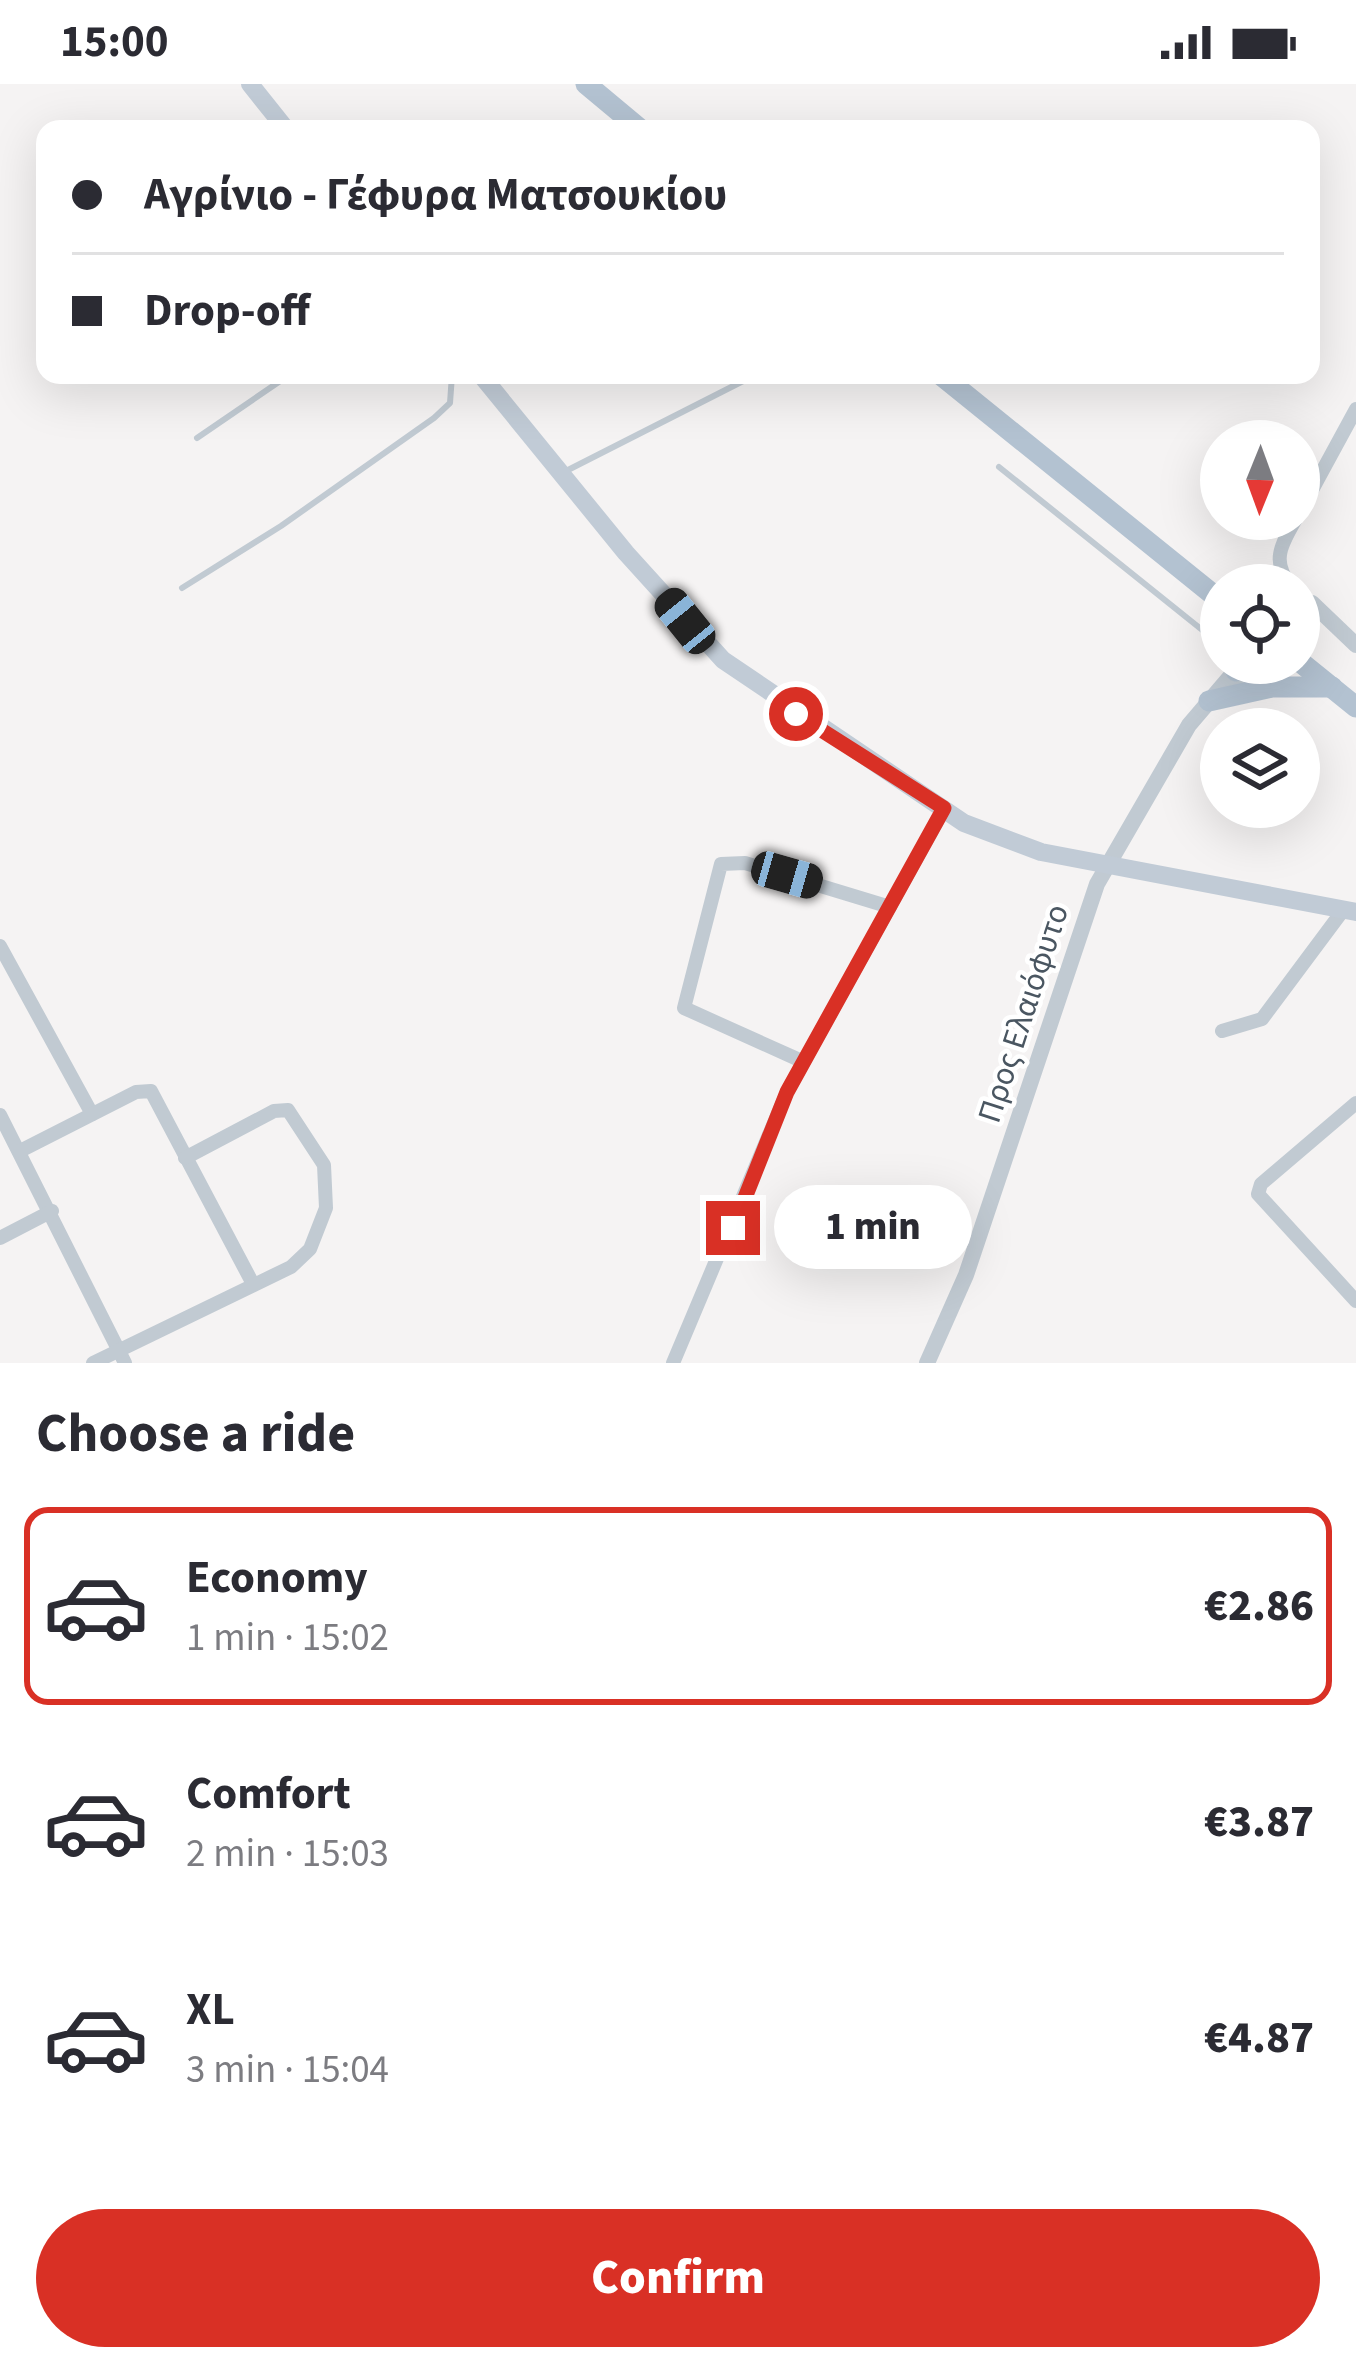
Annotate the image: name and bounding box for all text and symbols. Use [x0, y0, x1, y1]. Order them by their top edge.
text: 15:00 [60, 10, 169, 74]
text: Αγρίνιο - Γέφυρα Ματσουκίου [144, 163, 727, 227]
text: Drop-off [144, 279, 310, 343]
north arrow [1200, 420, 1320, 540]
map controls [1200, 420, 1320, 828]
button: locate [1200, 564, 1320, 684]
car [648, 582, 722, 660]
route start [769, 687, 823, 741]
button: layers [1200, 708, 1320, 828]
car [747, 848, 827, 902]
street label: Προς Ελαιόφυτο [966, 898, 1081, 1129]
callout: 1 min [775, 1186, 973, 1270]
text: 1 min [825, 1199, 921, 1255]
route end [706, 1201, 760, 1255]
text: Choose a ride [36, 1396, 355, 1473]
text: Economy [186, 1546, 368, 1610]
icon: car [42, 1552, 150, 1660]
text: €2.86 [1204, 1574, 1314, 1638]
text: 1 min · 15:02 [186, 1610, 389, 1666]
text: Comfort [186, 1762, 351, 1826]
icon: car [42, 1768, 150, 1876]
text: €3.87 [1204, 1790, 1314, 1854]
text: 2 min · 15:03 [186, 1826, 389, 1882]
text: XL [186, 1978, 235, 2042]
icon: car [42, 1984, 150, 2092]
text: €4.87 [1204, 2006, 1314, 2070]
text: 3 min · 15:04 [186, 2042, 389, 2098]
button: Confirm [36, 2209, 1320, 2347]

